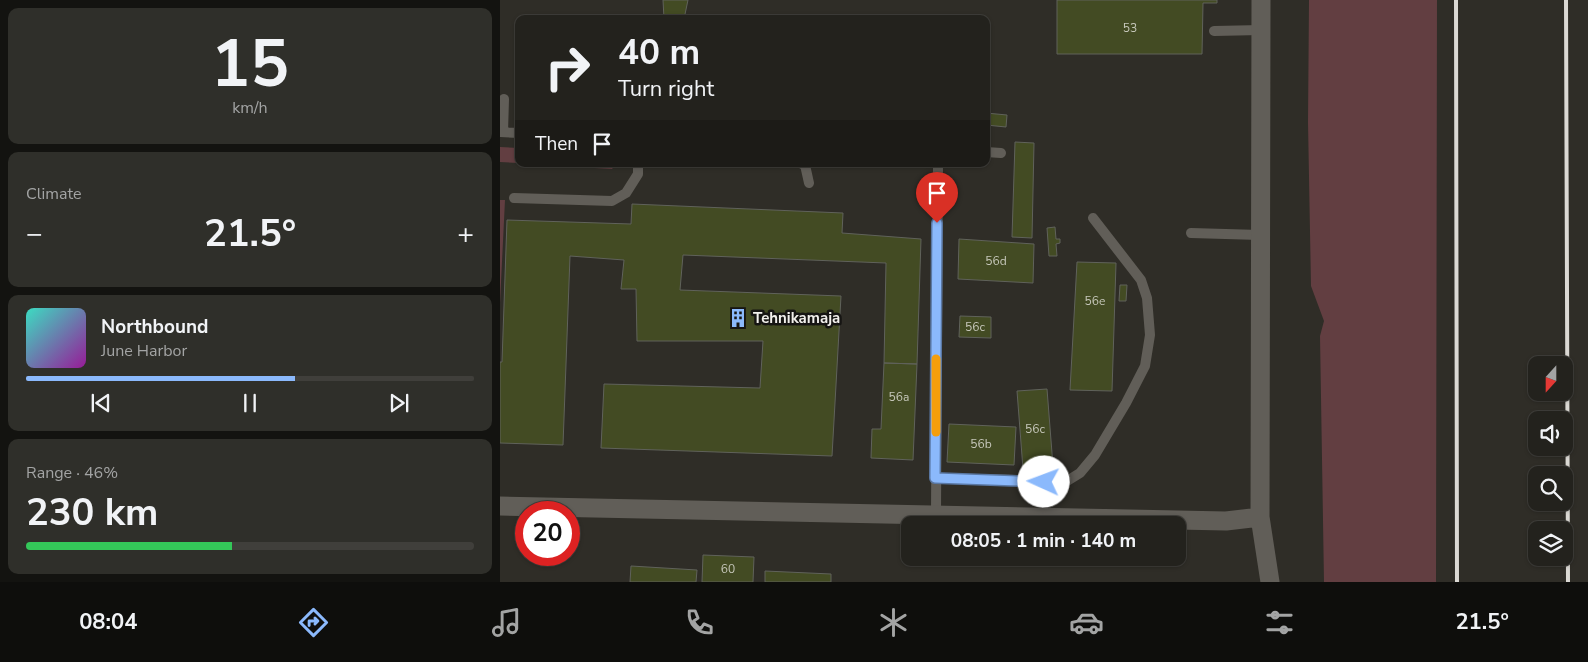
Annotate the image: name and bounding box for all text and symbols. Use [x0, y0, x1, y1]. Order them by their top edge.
text: 15 [211, 20, 289, 109]
house number: 53 [1123, 20, 1137, 36]
text: 40 m [618, 29, 700, 76]
icon: right [535, 35, 600, 100]
text: Turn right [618, 74, 714, 104]
text: km/h [232, 97, 268, 119]
icon: arrive [588, 130, 616, 158]
text: Then [535, 131, 578, 157]
pin [916, 172, 958, 223]
icon: arrive [923, 179, 951, 207]
text: Climate [26, 183, 81, 205]
text: 21.5° [204, 208, 296, 259]
text: − [26, 215, 43, 253]
text: + [457, 215, 474, 253]
house number: 56d [985, 253, 1007, 269]
house number: 56e [1085, 293, 1105, 309]
building icon: Tehnikamaja [727, 307, 749, 329]
place label: Tehnikamaja [753, 308, 840, 328]
text: Northbound [101, 314, 208, 340]
house number: 56c [965, 319, 985, 335]
text: June Harbor [101, 340, 187, 362]
north arrow [1528, 356, 1572, 401]
map controls [1528, 356, 1573, 566]
icon: previous [87, 389, 115, 417]
icon: pause [236, 389, 264, 417]
icon: next [385, 389, 413, 417]
house number: 56a [889, 389, 909, 405]
button: sound [1528, 411, 1573, 456]
house number: 56c [1025, 421, 1045, 437]
house number: 56b [970, 436, 992, 452]
position arrow [1017, 455, 1069, 507]
text: Range · 46% [26, 462, 118, 484]
button: search [1528, 466, 1573, 511]
text: 230 km [26, 487, 158, 538]
speed limit sign: 20 [515, 501, 580, 566]
button: layers [1528, 521, 1573, 566]
text: 08:05 · 1 min · 140 m [951, 528, 1136, 554]
house number: 60 [721, 561, 735, 577]
icon: directions [296, 605, 331, 640]
icon: music [489, 605, 524, 640]
icon: phone [682, 605, 717, 640]
icon: climate [876, 605, 911, 640]
icon: car [1069, 605, 1104, 640]
icon: filters [1262, 605, 1297, 640]
text: 08:04 [79, 607, 137, 637]
text: 21.5° [1455, 607, 1509, 637]

